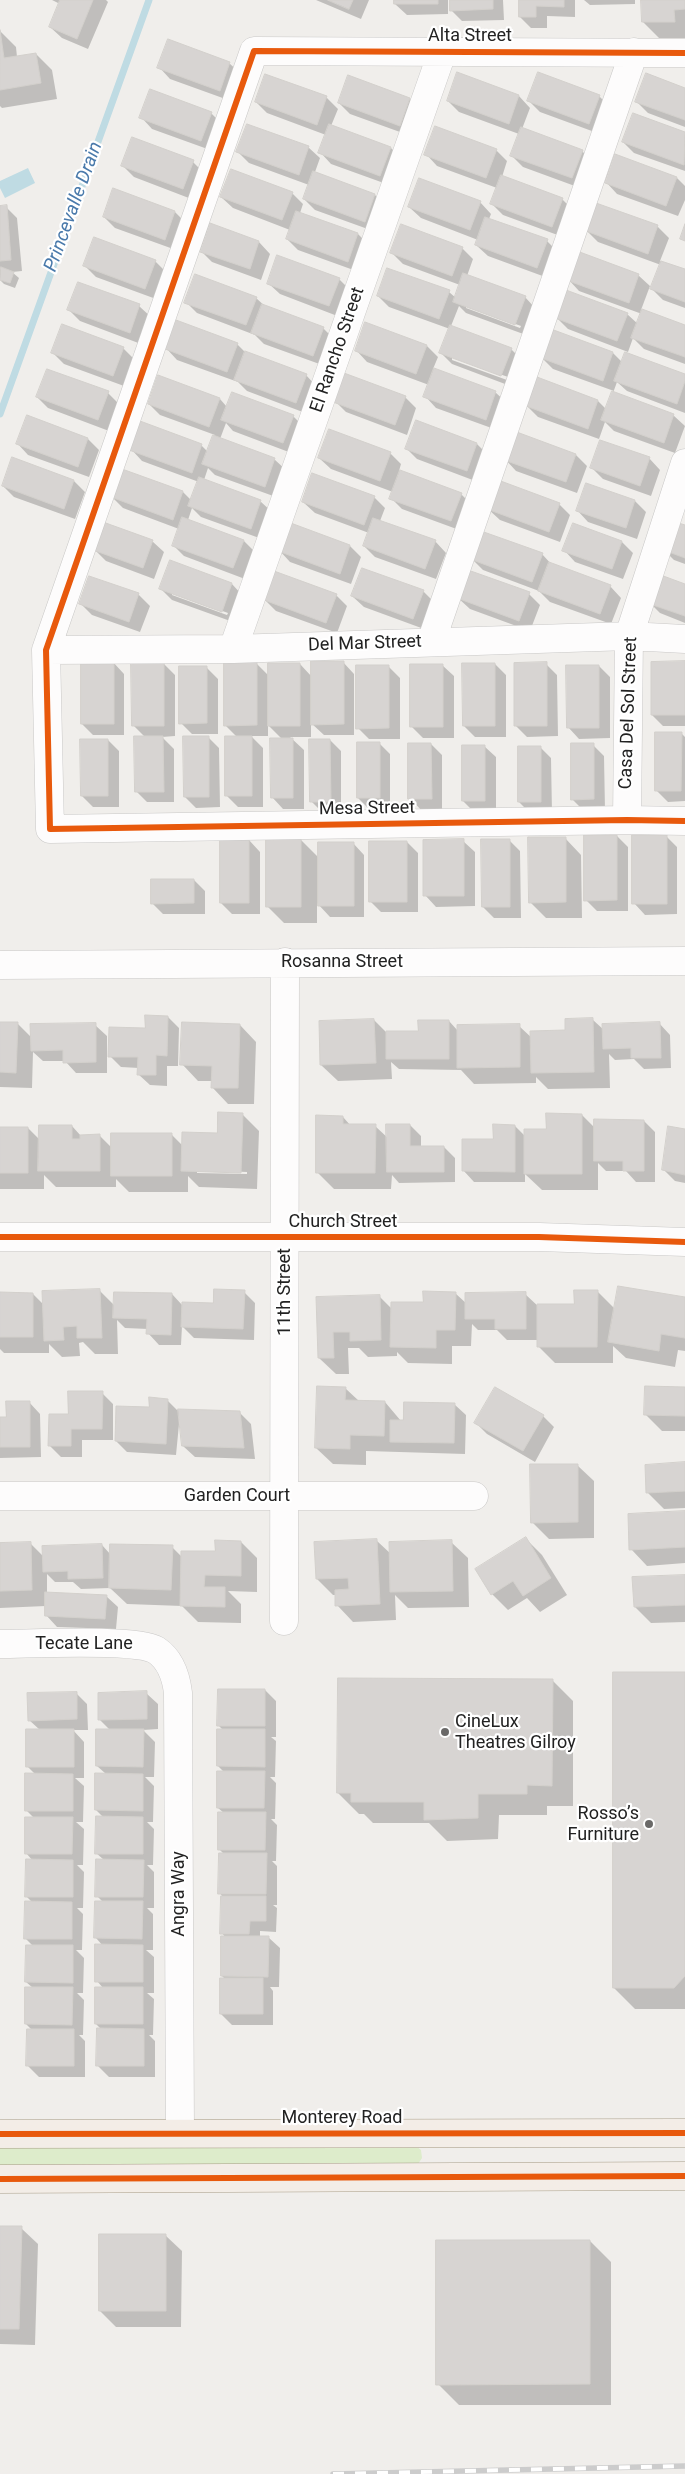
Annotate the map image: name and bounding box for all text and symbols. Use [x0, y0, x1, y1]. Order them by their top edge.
street label: Alta Street [428, 25, 512, 47]
water label: Princevalle Drain [40, 139, 108, 275]
street label: El Rancho Street [306, 284, 370, 416]
street label: Del Mar Street [308, 631, 422, 657]
street label: Casa Del Sol Street [616, 636, 642, 790]
street label: Mesa Street [319, 797, 415, 821]
street label: Rosanna Street [281, 951, 403, 973]
street label: Church Street [289, 1211, 397, 1233]
street label: 11th Street [274, 1248, 296, 1336]
street label: Garden Court [184, 1485, 290, 1507]
street label: Tecate Lane [35, 1633, 133, 1655]
place label: CineLux Theatres Gilroy [455, 1711, 576, 1754]
marker: CineLux Theatres Gilroy [439, 1726, 451, 1738]
place label: Rosso’s Furniture [568, 1803, 639, 1846]
marker: Rosso’s Furniture [643, 1818, 655, 1830]
street label: Angra Way [168, 1851, 190, 1937]
street label: Monterey Road [282, 2107, 402, 2129]

